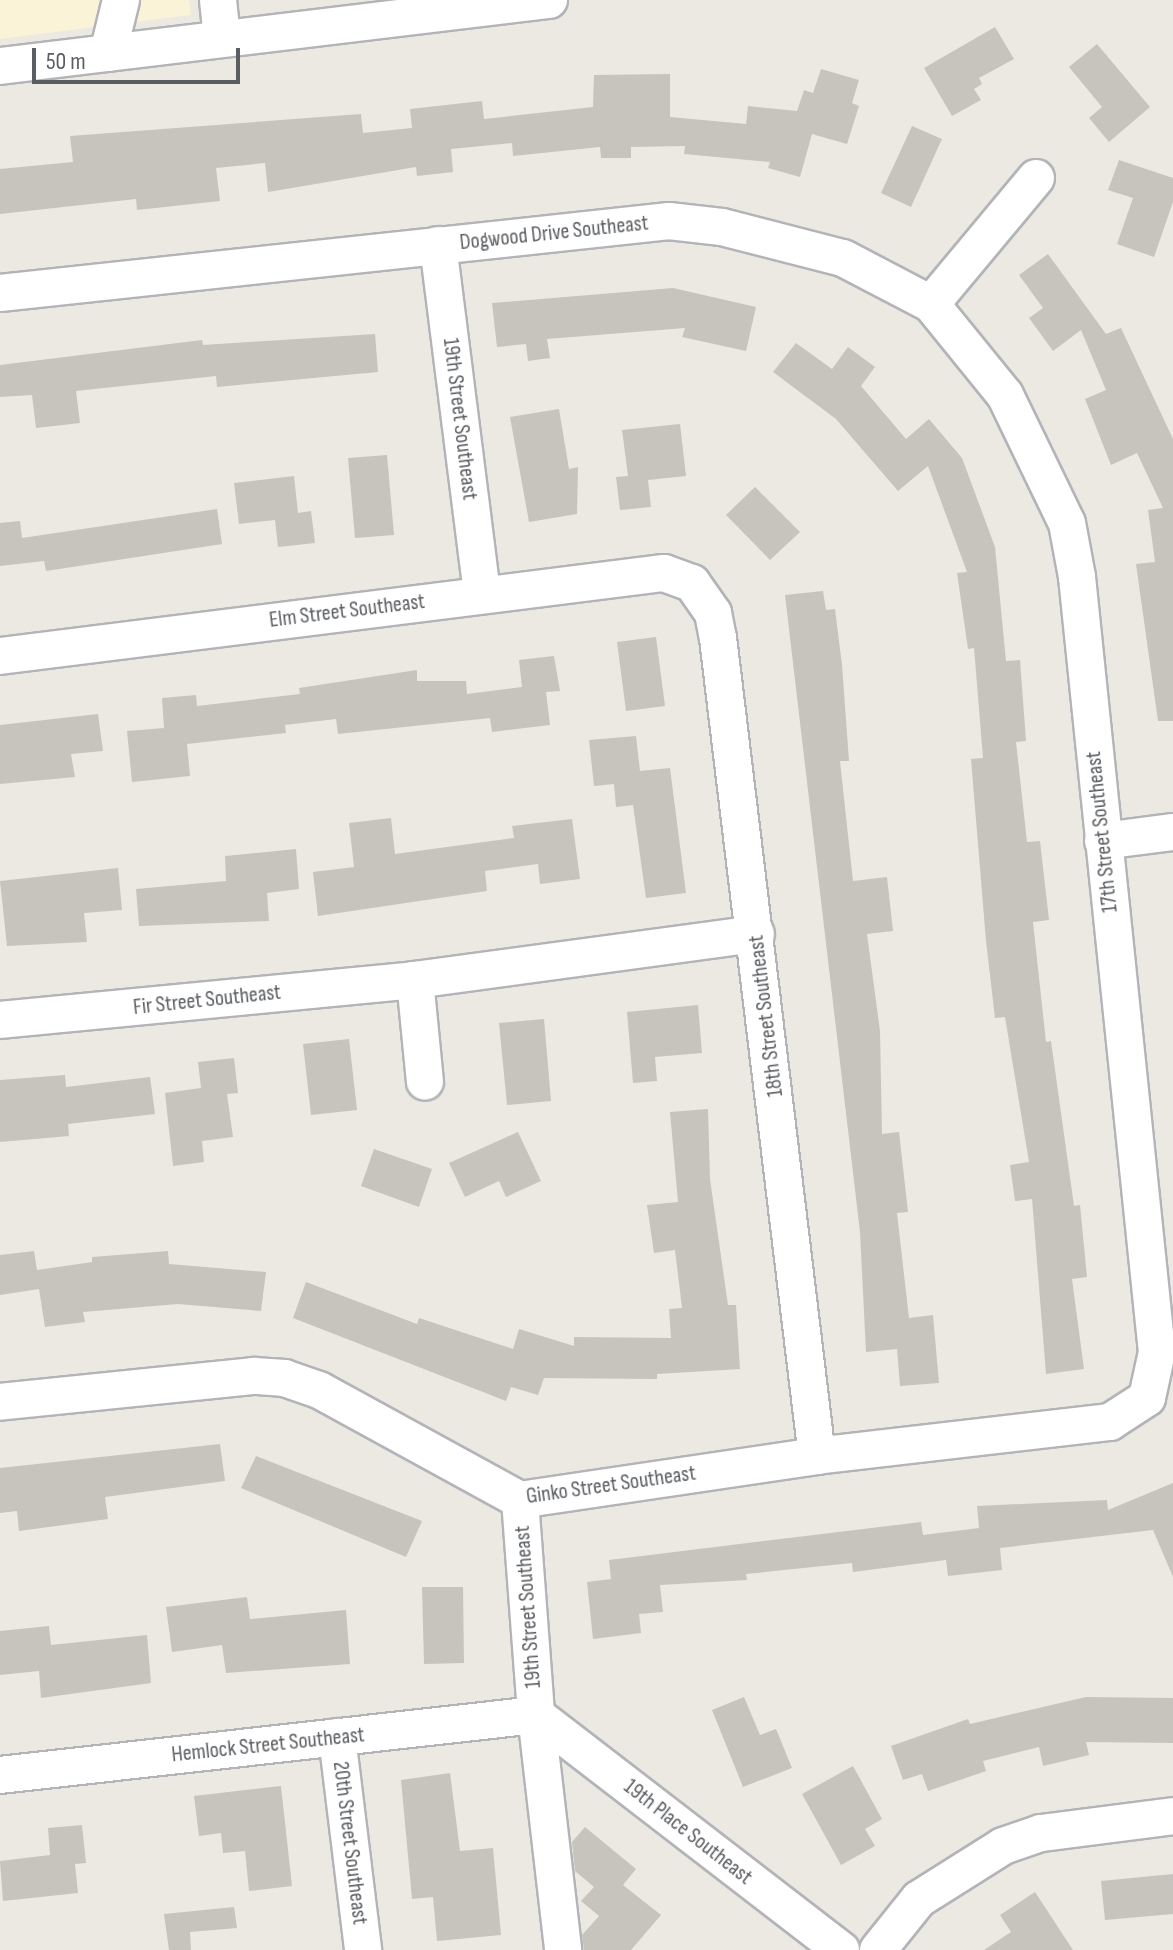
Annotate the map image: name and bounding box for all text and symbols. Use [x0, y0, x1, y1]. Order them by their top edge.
scale bar [36, 32, 244, 82]
text: 50 m [46, 47, 86, 76]
street label: Dogwood Drive Southeast [458, 210, 650, 256]
street label: 19th Street Southeast [437, 337, 483, 501]
street label: Elm Street Southeast [268, 588, 426, 634]
street label: 17th Street Southeast [1080, 750, 1124, 914]
street label: 18th Street Southeast [743, 934, 789, 1098]
street label: Fir Street Southeast [132, 979, 282, 1021]
street label: Ginko Street Southeast [525, 1460, 697, 1510]
street label: 19th Street Southeast [509, 1525, 547, 1689]
street label: Hemlock Street Southeast [170, 1722, 366, 1768]
street label: 20th Street Southeast [327, 1760, 373, 1926]
street label: 19th Place Southeast [618, 1774, 758, 1890]

